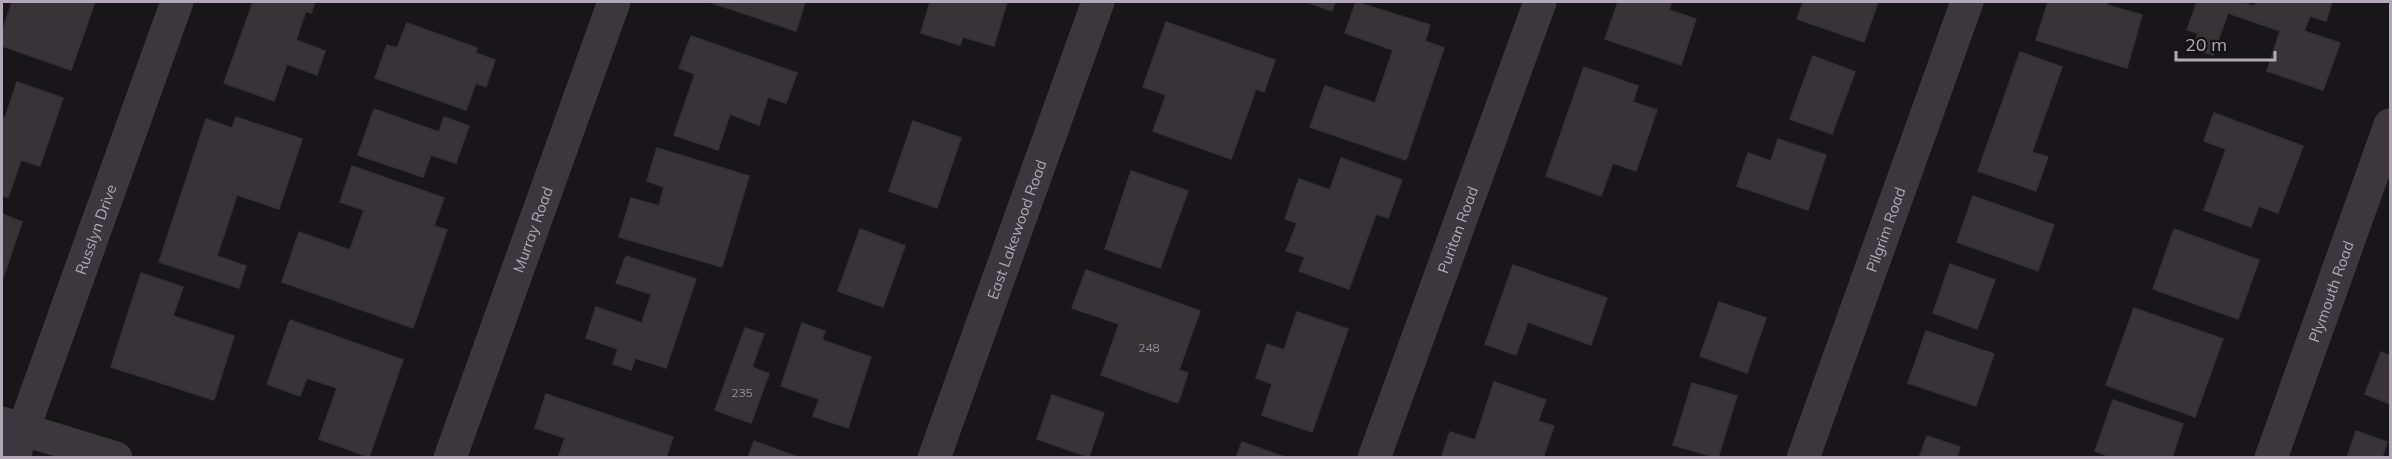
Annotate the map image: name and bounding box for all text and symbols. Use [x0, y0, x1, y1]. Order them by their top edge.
scale bar [2176, 24, 2275, 62]
text: 20 m [2185, 33, 2227, 56]
street label: East Lakewood Road [982, 157, 1050, 302]
street label: Russlyn Drive [70, 182, 120, 277]
street label: Murray Road [508, 184, 556, 275]
street label: Puritan Road [1433, 184, 1482, 276]
street label: Pilgrim Road [1861, 184, 1909, 274]
street label: Plymouth Road [2304, 238, 2357, 345]
house number: 248 [1138, 340, 1160, 355]
house number: 235 [731, 385, 753, 400]

